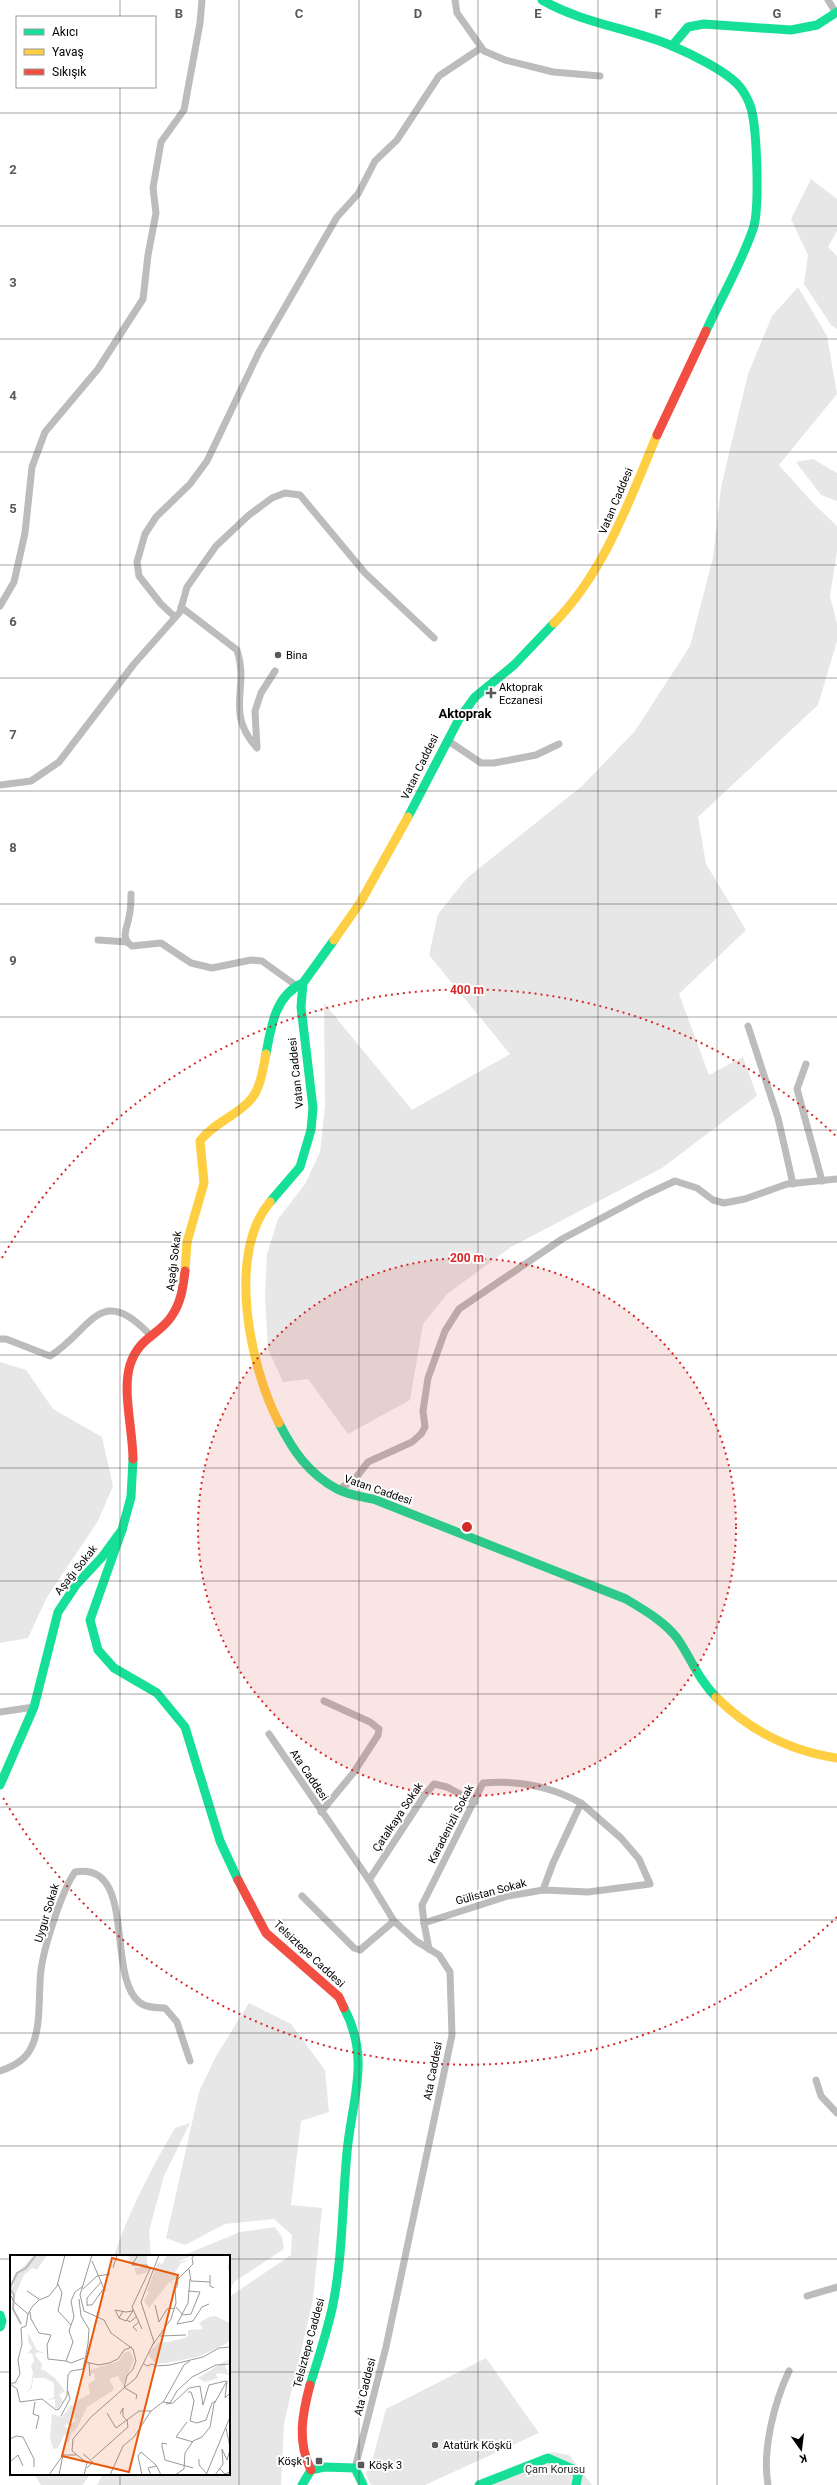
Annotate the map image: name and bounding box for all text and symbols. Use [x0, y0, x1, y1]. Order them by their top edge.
text: B [175, 6, 183, 21]
text: C [295, 6, 304, 21]
text: D [414, 6, 422, 21]
text: E [534, 6, 542, 21]
text: F [654, 6, 662, 21]
text: G [773, 6, 782, 21]
legend [16, 16, 156, 88]
text: Akıcı [52, 25, 78, 39]
text: Yavaş [52, 45, 84, 59]
text: Sıkışık [52, 65, 87, 79]
text: 2 [9, 162, 17, 177]
text: 3 [9, 275, 17, 290]
text: 4 [9, 388, 17, 403]
street label: Vatan Caddesi [596, 466, 636, 536]
text: 5 [9, 501, 17, 516]
text: 6 [9, 614, 17, 629]
place label: Bina [286, 649, 308, 662]
marker: Bina [273, 650, 283, 660]
place label: Aktoprak Eczanesi [499, 681, 543, 707]
marker: Aktoprak Eczanesi [486, 688, 496, 698]
district label: Aktoprak [438, 706, 493, 721]
text: 7 [9, 727, 17, 742]
street label: Vatan Caddesi [399, 732, 441, 802]
text: 8 [9, 840, 17, 855]
text: 9 [9, 953, 17, 968]
text: 400 m [450, 983, 484, 997]
street label: Vatan Caddesi [286, 1037, 306, 1109]
street label: Aşağı Sokak [164, 1230, 184, 1292]
text: 200 m [450, 1251, 484, 1265]
street label: Vatan Caddesi [342, 1472, 414, 1508]
centre of rings [460, 1520, 474, 1534]
street label: Aşağı Sokak [52, 1542, 100, 1598]
street label: Ata Caddesi [287, 1747, 331, 1803]
street label: Çatalkaya Sokak [370, 1780, 426, 1854]
street label: Karadenizli Sokak [426, 1782, 477, 1866]
street label: Gülistan Sokak [454, 1876, 528, 1908]
street label: Uygur Sokak [32, 1882, 62, 1944]
street label: Telsiztepe Caddesi [271, 1918, 347, 1990]
street label: Ata Caddesi [421, 2041, 445, 2101]
inset map [10, 2255, 230, 2475]
street label: Telsiztepe Caddesi [291, 2297, 327, 2389]
street label: Ata Caddesi [352, 2357, 378, 2417]
north arrow [781, 2429, 821, 2469]
place label: Atatürk Köşkü [443, 2439, 512, 2452]
marker: Atatürk Köşkü [430, 2440, 440, 2450]
text: K [797, 2451, 808, 2466]
place label: Köşk 1 [278, 2455, 311, 2468]
marker: Köşk 1 [314, 2456, 324, 2466]
place label: Köşk 3 [369, 2459, 402, 2472]
marker: Köşk 3 [356, 2460, 366, 2470]
park label: Çam Korusu [525, 2463, 585, 2476]

